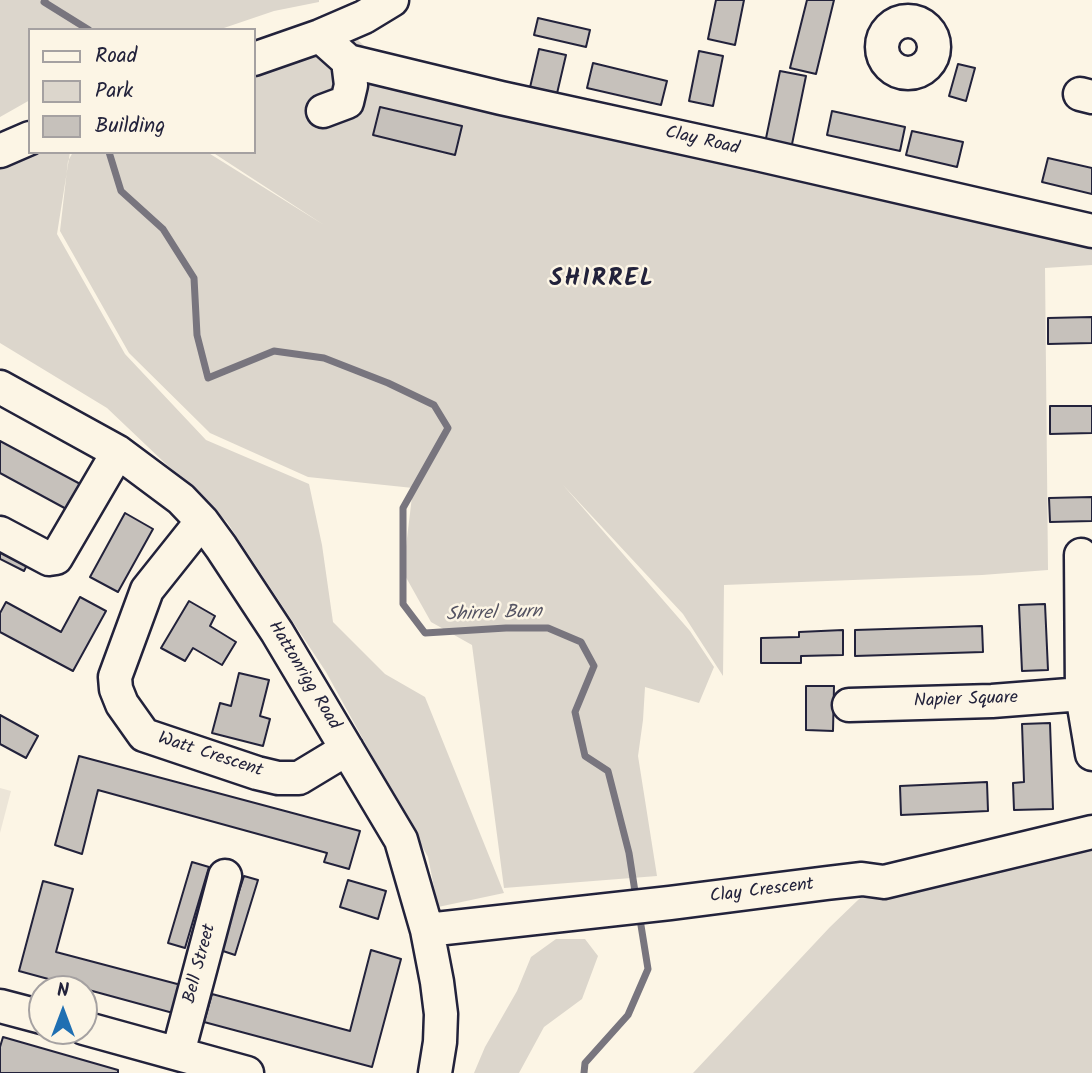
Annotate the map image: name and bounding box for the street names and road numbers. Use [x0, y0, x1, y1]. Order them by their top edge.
street label: Clay Road [663, 123, 741, 161]
street label: Hattonrigg Road [262, 618, 344, 734]
street label: Napier Square [914, 688, 1018, 714]
street label: Watt Crescent [155, 729, 265, 783]
street label: Clay Crescent [709, 875, 815, 909]
street label: Bell Street [180, 922, 222, 1006]

